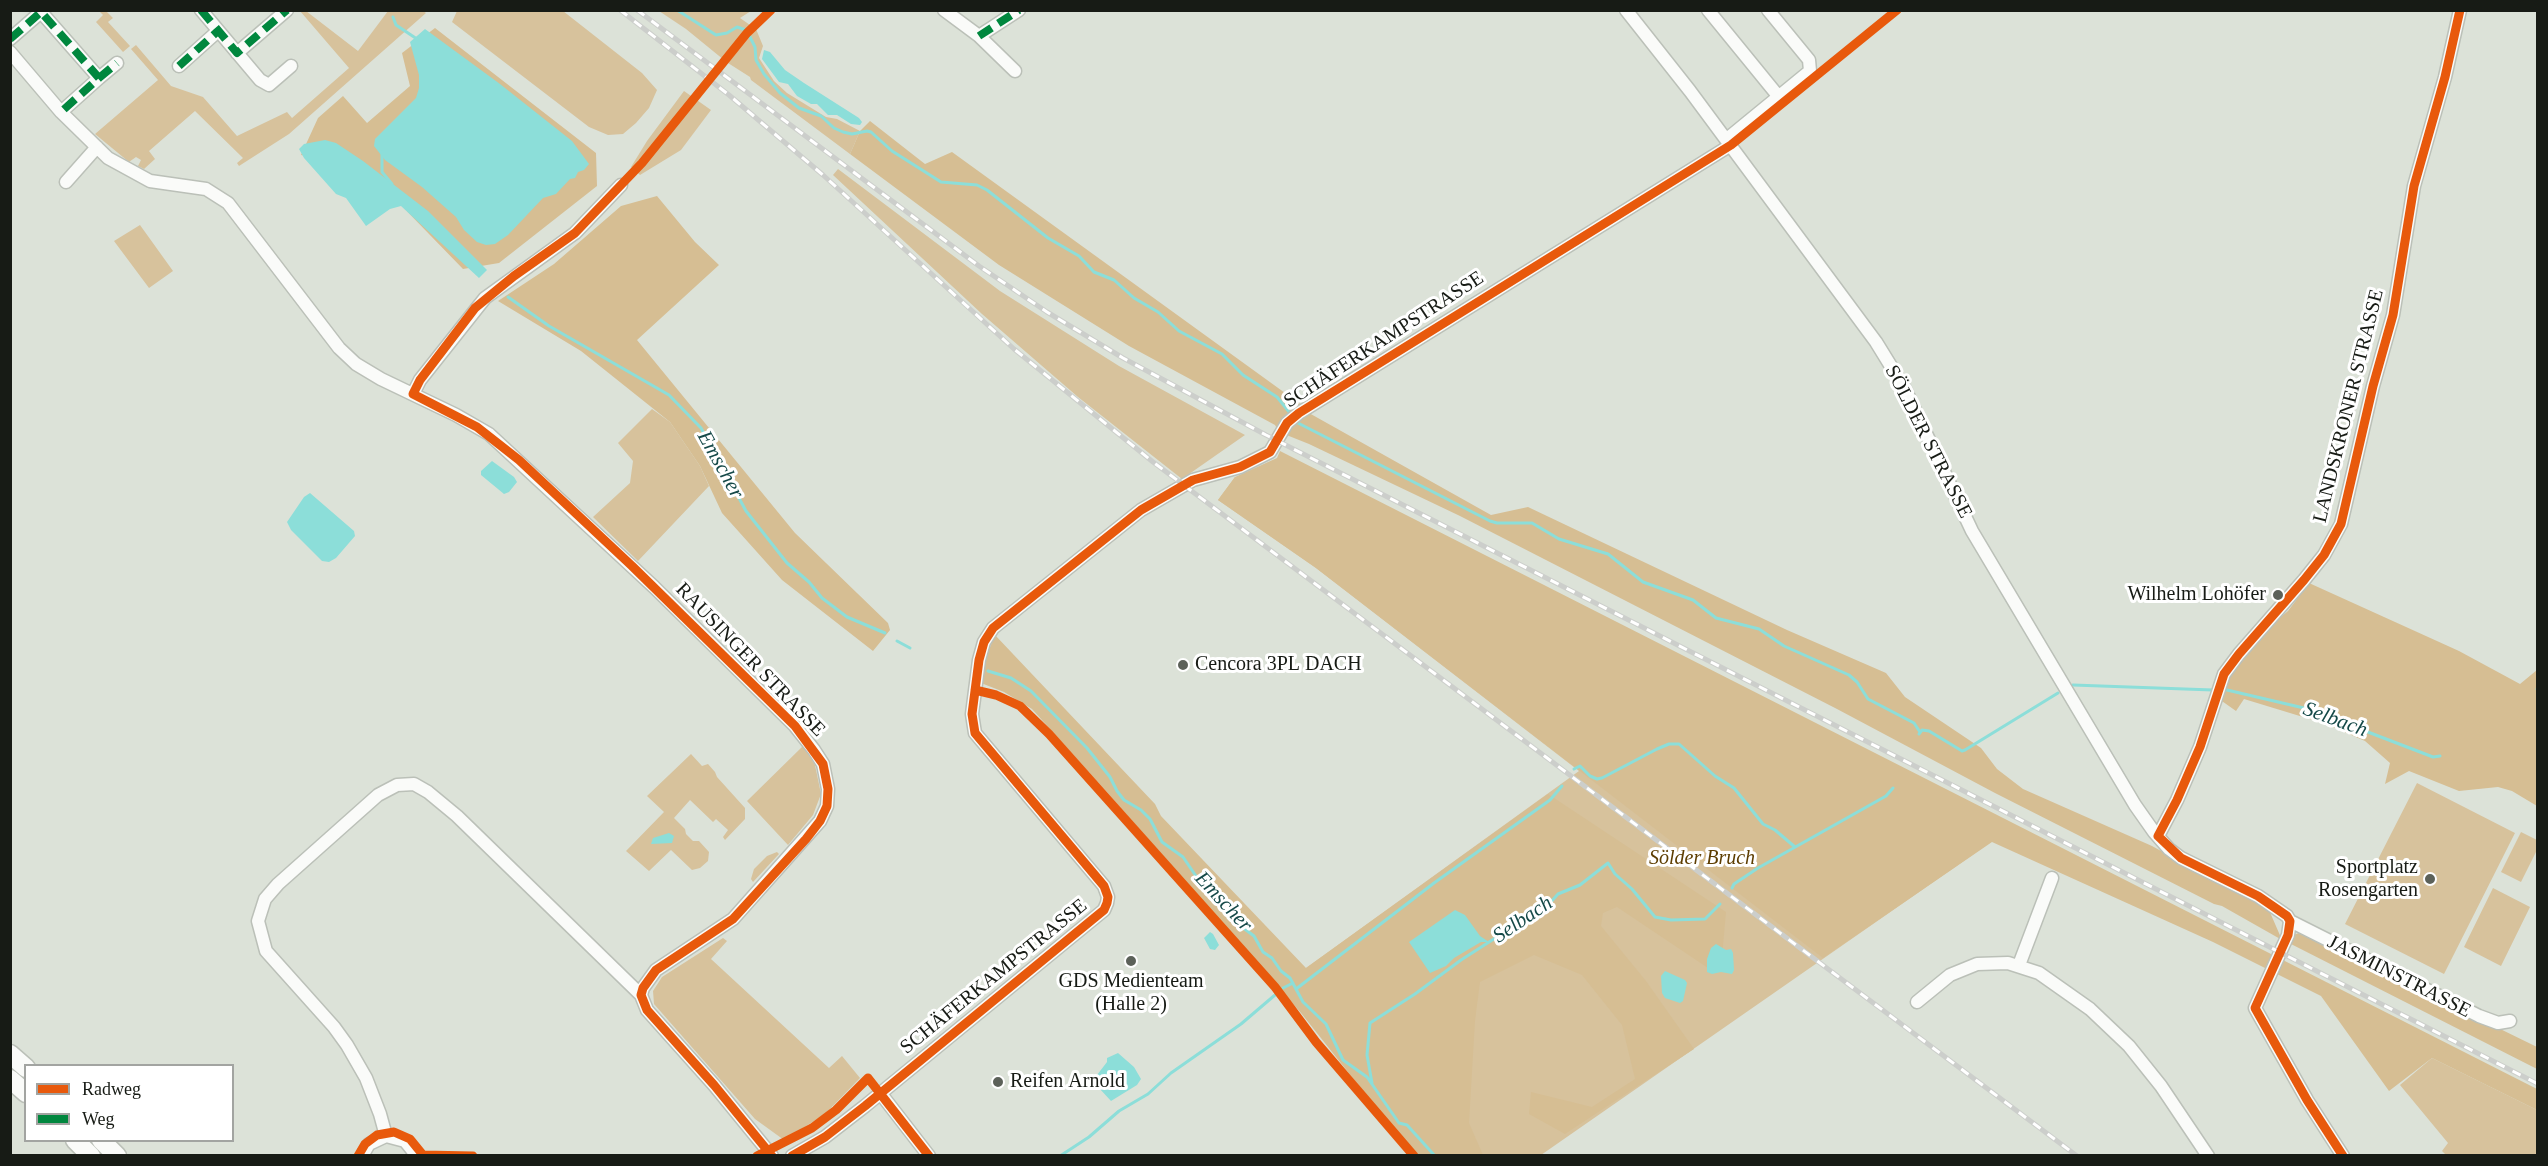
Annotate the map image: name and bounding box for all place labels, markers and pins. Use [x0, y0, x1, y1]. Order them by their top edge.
place label: Wilhelm Lohöfer [2127, 583, 2266, 607]
marker: Wilhelm Lohöfer [2271, 588, 2285, 602]
place label: Cencora 3PL DACH [1195, 653, 1362, 677]
marker: Cencora 3PL DACH [1176, 658, 1190, 672]
place label: Sportplatz Rosengarten [2318, 856, 2418, 903]
marker: Sportplatz Rosengarten [2423, 872, 2437, 886]
marker: GDS Medienteam (Halle 2) [1124, 954, 1138, 968]
place label: GDS Medienteam (Halle 2) [1059, 970, 1203, 1017]
place label: Reifen Arnold [1010, 1070, 1125, 1094]
marker: Reifen Arnold [991, 1075, 1005, 1089]

